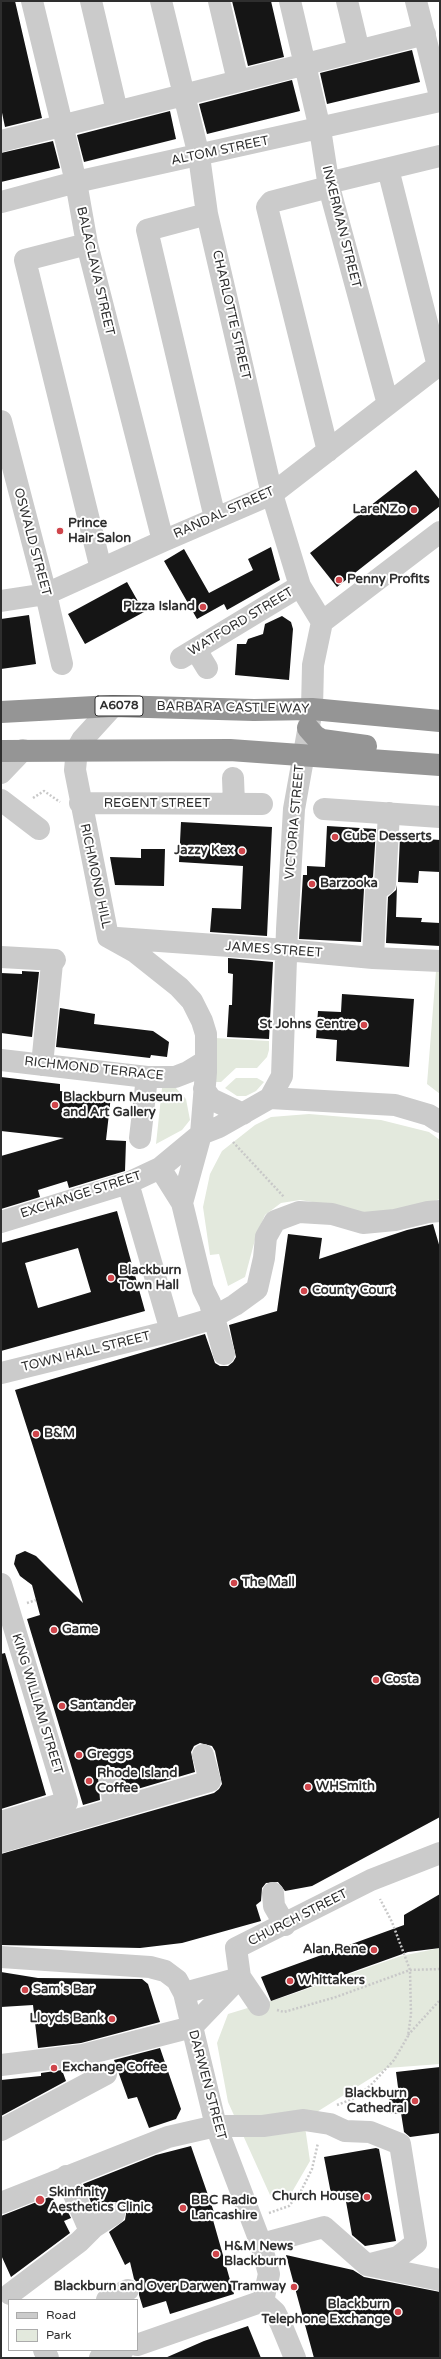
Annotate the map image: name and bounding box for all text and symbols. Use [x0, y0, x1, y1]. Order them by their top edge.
street label: ALTOM STREET [170, 133, 270, 169]
street label: INKERMAN STREET [318, 164, 364, 290]
street label: BALACLAVA STREET [73, 205, 117, 337]
street label: CHARLOTTE STREET [209, 249, 253, 381]
street label: RANDAL STREET [171, 484, 277, 542]
street label: OSWALD STREET [10, 486, 54, 598]
place label: LareNZo [353, 502, 406, 518]
marker: LareNZo [409, 505, 419, 515]
place label: Prince Hair Salon [68, 516, 131, 547]
marker: Prince Hair Salon [55, 526, 65, 536]
place label: Penny Profits [347, 572, 430, 588]
marker: Penny Profits [334, 575, 344, 585]
street label: WATFORD STREET [186, 584, 296, 660]
place label: Pizza Island [123, 599, 195, 615]
marker: Pizza Island [198, 602, 208, 612]
road number: A6078 [95, 696, 143, 716]
street label: BARBARA CASTLE WAY [157, 699, 309, 717]
street label: VICTORIA STREET [282, 764, 308, 880]
street label: REGENT STREET [104, 796, 210, 812]
street label: RICHMOND HILL [76, 822, 114, 930]
place label: Cube Desserts [343, 829, 432, 845]
marker: Cube Desserts [330, 832, 340, 842]
place label: Jazzy Kex [174, 843, 234, 859]
marker: Jazzy Kex [237, 846, 247, 856]
place label: Barzooka [320, 876, 378, 892]
marker: Barzooka [307, 879, 317, 889]
street label: JAMES STREET [225, 939, 323, 961]
place label: St Johns Centre [259, 1017, 356, 1033]
marker: St Johns Centre [359, 1020, 369, 1030]
street label: RICHMOND TERRACE [24, 1054, 164, 1084]
place label: Blackburn Museum and Art Gallery [63, 1090, 183, 1121]
marker: Blackburn Museum and Art Gallery [50, 1100, 60, 1110]
street label: EXCHANGE STREET [19, 1168, 143, 1222]
place label: Blackburn Town Hall [119, 1263, 181, 1294]
marker: Blackburn Town Hall [106, 1273, 116, 1283]
place label: County Court [312, 1283, 394, 1299]
marker: County Court [299, 1286, 309, 1296]
street label: TOWN HALL STREET [20, 1328, 152, 1376]
place label: B&M [44, 1426, 75, 1442]
marker: B&M [31, 1429, 41, 1439]
place label: The Mall [242, 1575, 295, 1591]
marker: The Mall [229, 1578, 239, 1588]
place label: Game [62, 1622, 98, 1638]
marker: Game [49, 1625, 59, 1635]
street label: KING WILLIAM STREET [8, 1632, 66, 1776]
place label: Costa [384, 1672, 419, 1688]
marker: Costa [371, 1675, 381, 1685]
place label: Santander [70, 1698, 134, 1714]
marker: Santander [57, 1701, 67, 1711]
place label: Greggs [87, 1747, 132, 1763]
marker: Greggs [74, 1750, 84, 1760]
place label: Rhode Island Coffee [97, 1766, 177, 1797]
marker: Rhode Island Coffee [84, 1776, 94, 1786]
place label: WHSmith [316, 1779, 375, 1795]
marker: WHSmith [303, 1782, 313, 1792]
street label: CHURCH STREET [246, 1886, 350, 1950]
place label: Alan Rene [303, 1942, 366, 1958]
marker: Alan Rene [369, 1945, 379, 1955]
place label: Whittakers [298, 1973, 365, 1989]
marker: Whittakers [285, 1976, 295, 1986]
place label: Sam's Bar [33, 1982, 94, 1998]
marker: Sam's Bar [20, 1985, 30, 1995]
place label: Lloyds Bank [29, 2011, 104, 2027]
marker: Lloyds Bank [107, 2014, 117, 2024]
street label: DARWEN STREET [185, 2028, 229, 2142]
place label: Exchange Coffee [62, 2060, 167, 2076]
marker: Exchange Coffee [49, 2063, 59, 2073]
place label: Blackburn Cathedral [345, 2086, 407, 2117]
marker: Blackburn Cathedral [410, 2096, 420, 2106]
place label: Skinfinity Aesthetics Clinic [49, 2185, 151, 2216]
place label: Church House [272, 2189, 359, 2205]
marker: Church House [362, 2192, 372, 2202]
place label: BBC Radio Lancashire [191, 2193, 257, 2224]
marker: Skinfinity Aesthetics Clinic [34, 2194, 46, 2206]
marker: BBC Radio Lancashire [178, 2203, 188, 2213]
place label: H&M News Blackburn [224, 2239, 293, 2270]
marker: H&M News Blackburn [211, 2249, 221, 2259]
place label: Blackburn and Over Darwen Tramway [54, 2279, 286, 2295]
marker: Blackburn and Over Darwen Tramway [289, 2282, 299, 2292]
place label: Blackburn Telephone Exchange [261, 2297, 390, 2328]
legend [8, 2299, 138, 2351]
marker: Blackburn Telephone Exchange [393, 2307, 403, 2317]
text: Road [46, 2308, 76, 2322]
text: Park [46, 2328, 72, 2342]

